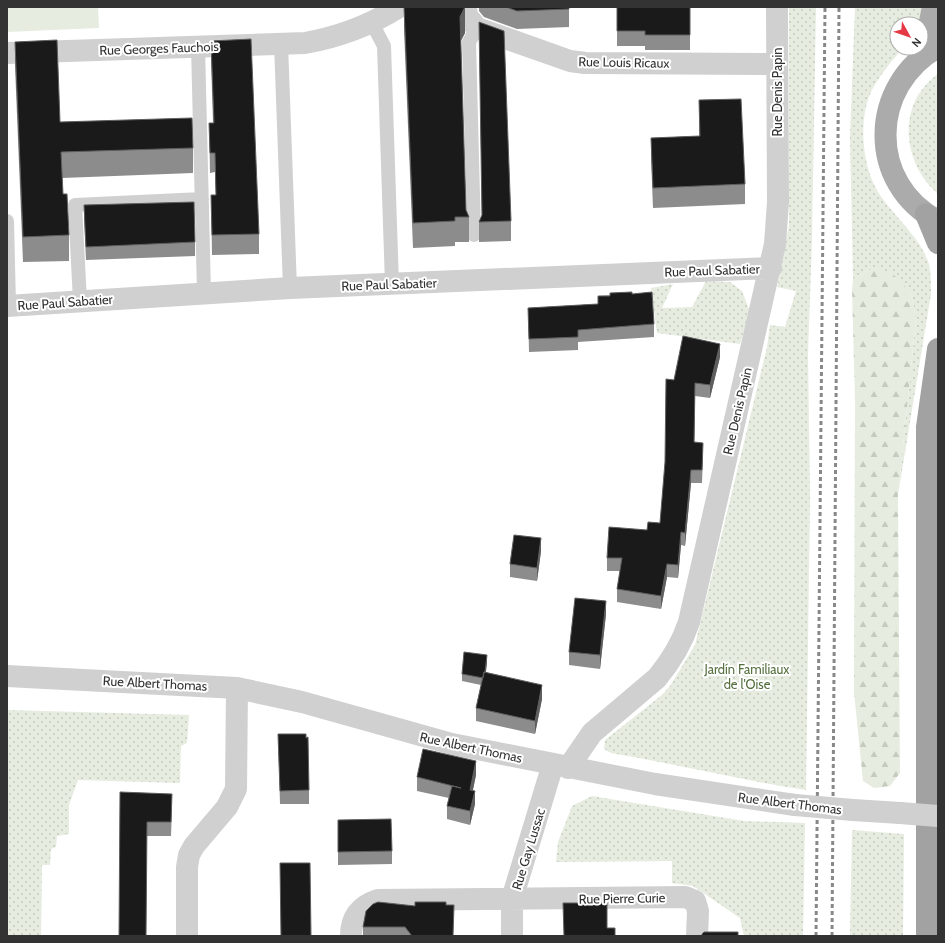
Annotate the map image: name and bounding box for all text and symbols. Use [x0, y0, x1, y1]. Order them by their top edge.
north arrow [889, 16, 929, 56]
text: N [909, 35, 925, 50]
street label: Rue Georges Fauchois [99, 38, 220, 58]
street label: Rue Denis Papin [769, 47, 785, 137]
street label: Rue Louis Ricaux [578, 53, 671, 71]
street label: Rue Paul Sabatier [664, 260, 761, 280]
street label: Rue Paul Sabatier [341, 274, 438, 294]
street label: Rue Paul Sabatier [17, 291, 114, 313]
street label: Rue Denis Papin [719, 366, 755, 456]
park label: Jardín Familiaux de l'Oise [703, 661, 790, 692]
street label: Rue Albert Thomas [102, 672, 208, 694]
street label: Rue Albert Thomas [418, 728, 524, 766]
street label: Rue Albert Thomas [737, 789, 843, 817]
street label: Rue Gay Lussac [508, 806, 548, 892]
street label: Rue Pierre Curie [579, 889, 666, 907]

